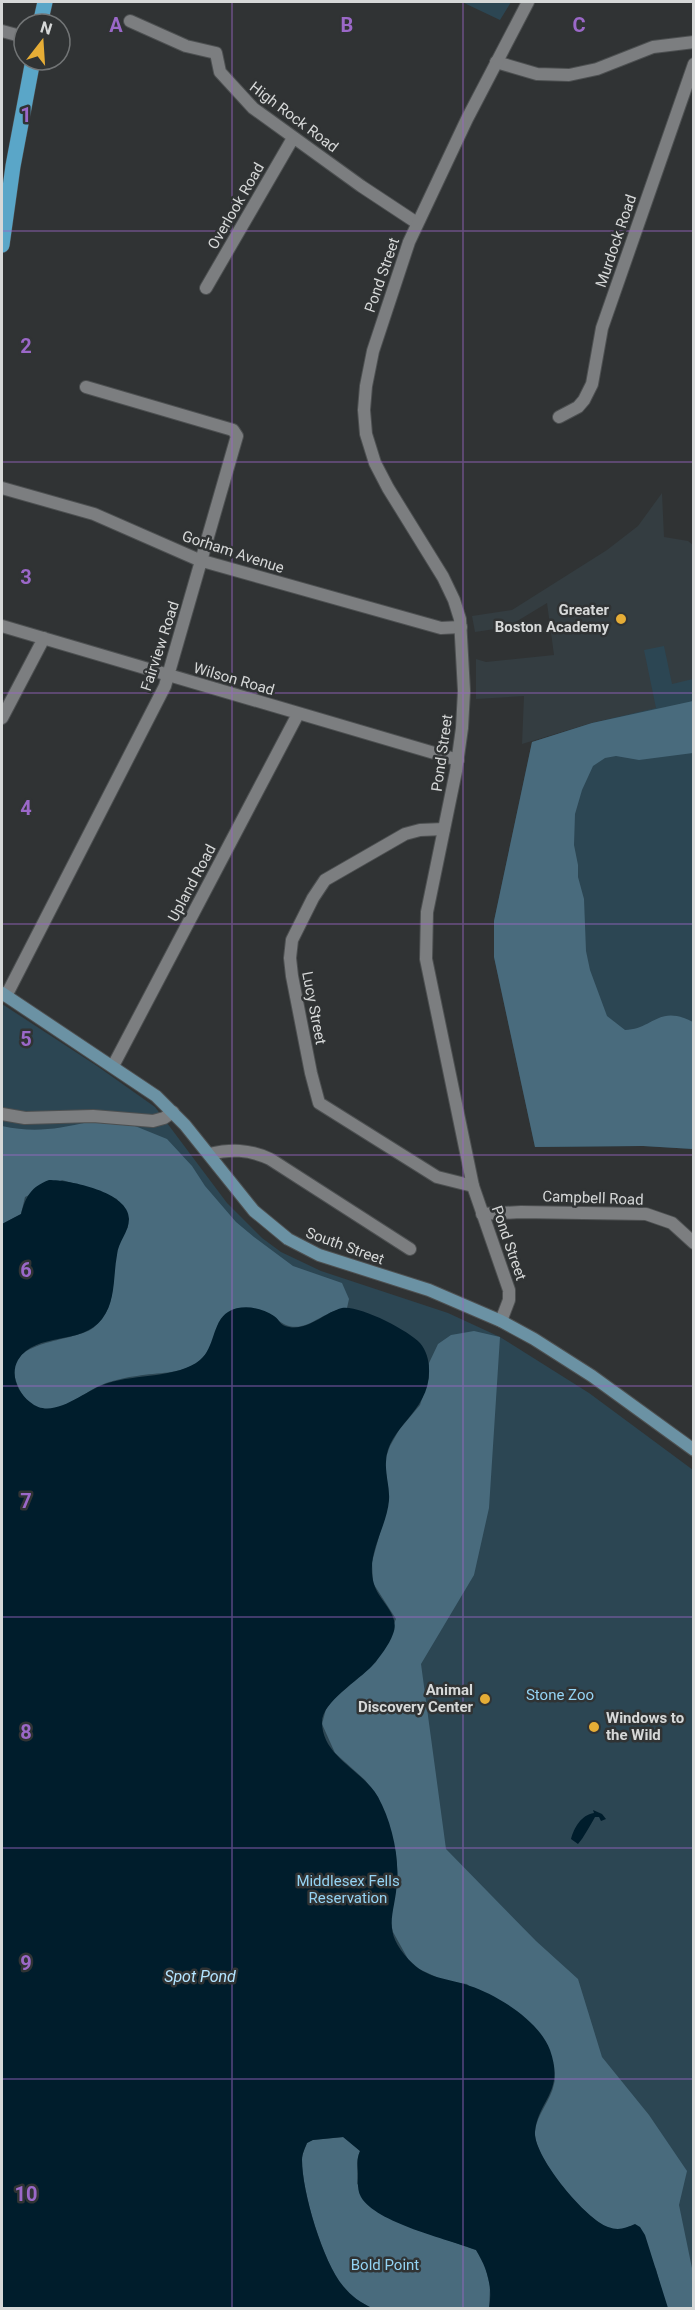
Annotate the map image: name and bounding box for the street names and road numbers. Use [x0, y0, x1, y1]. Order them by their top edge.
street label: High Rock Road [246, 78, 342, 156]
street label: Overlook Road [204, 159, 268, 253]
street label: Murdock Road [592, 192, 640, 290]
street label: Pond Street [361, 235, 403, 315]
street label: Gorham Avenue [180, 527, 286, 577]
street label: Fairview Road [137, 599, 183, 693]
street label: Wilson Road [191, 659, 277, 699]
street label: Pond Street [428, 713, 456, 793]
street label: Upland Road [164, 841, 220, 925]
street label: Lucy Street [298, 970, 330, 1046]
street label: Campbell Road [542, 1187, 644, 1209]
street label: Pond Street [488, 1203, 530, 1283]
street label: South Street [303, 1223, 387, 1269]

